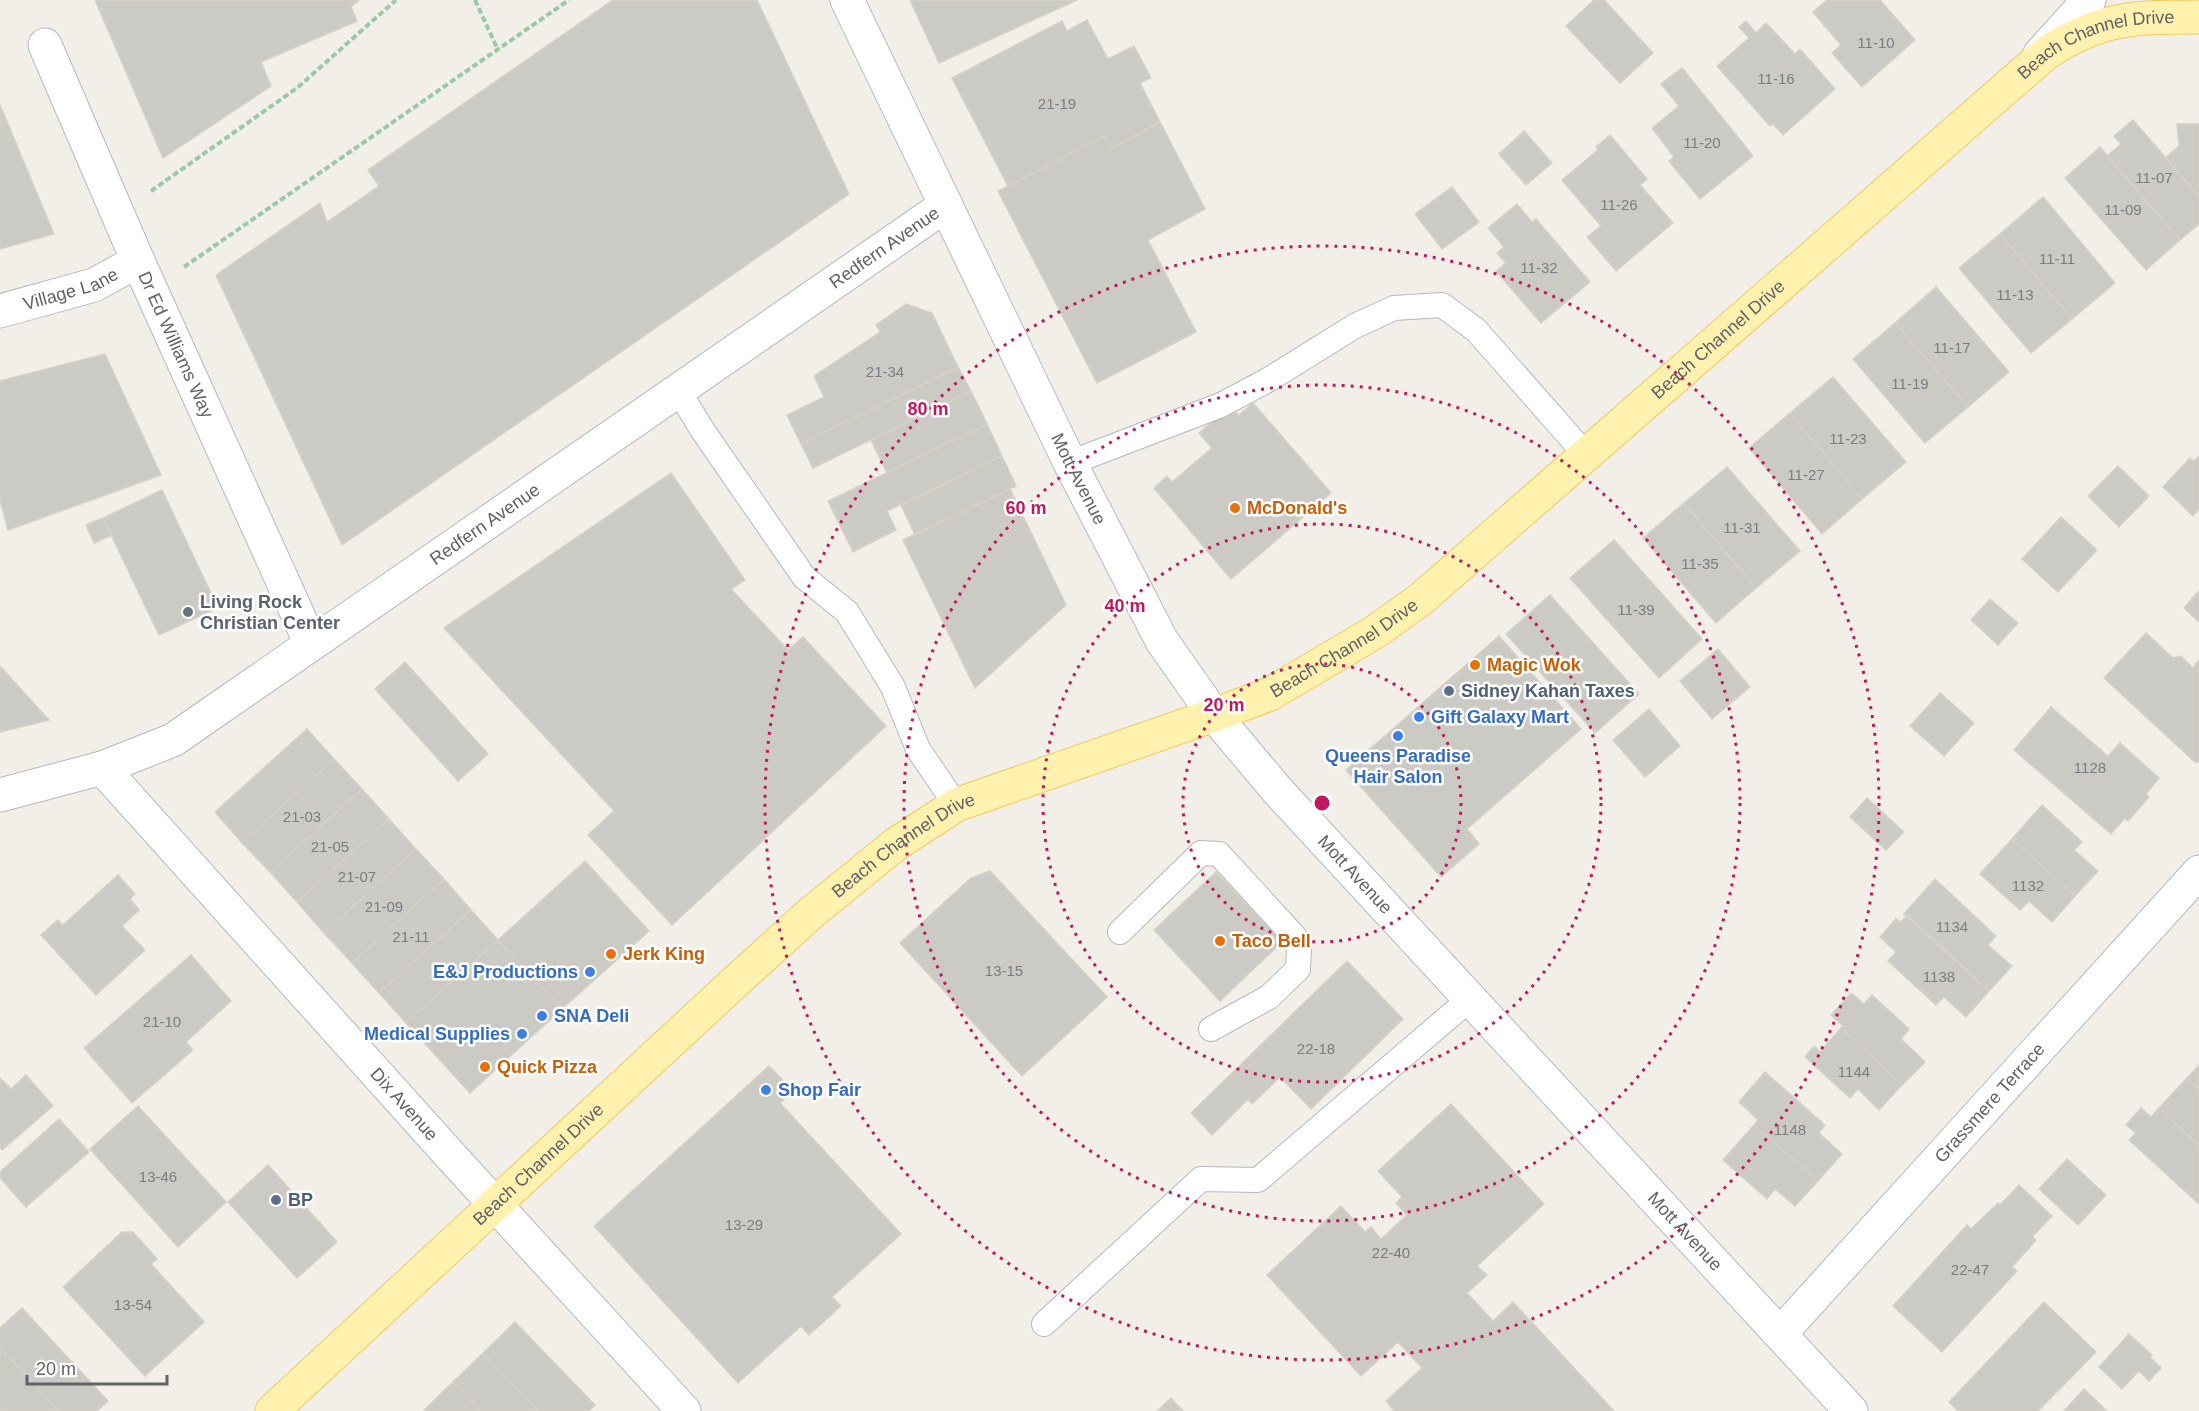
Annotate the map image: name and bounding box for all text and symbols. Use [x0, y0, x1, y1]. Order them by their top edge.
street label: Beach Channel Drive [2014, 7, 2174, 83]
house number: 11-10 [1857, 34, 1895, 51]
house number: 11-16 [1757, 70, 1795, 87]
house number: 21-19 [1038, 95, 1076, 112]
house number: 11-20 [1683, 134, 1721, 151]
house number: 11-07 [2135, 169, 2173, 186]
house number: 11-26 [1600, 196, 1638, 213]
house number: 11-09 [2104, 201, 2142, 218]
street label: Redfern Avenue [826, 203, 943, 293]
house number: 11-11 [2039, 250, 2075, 267]
house number: 11-32 [1520, 259, 1558, 276]
street label: Village Lane [21, 264, 122, 314]
street label: Dr Ed Williams Way [134, 268, 218, 421]
street label: Beach Channel Drive [1647, 276, 1789, 403]
house number: 11-13 [1996, 286, 2034, 303]
house number: 11-17 [1933, 339, 1971, 356]
house number: 21-34 [866, 363, 904, 380]
house number: 11-19 [1891, 375, 1929, 392]
text: 80 m [907, 399, 949, 419]
street label: Mott Avenue [1047, 430, 1110, 528]
house number: 11-23 [1829, 430, 1867, 447]
house number: 11-27 [1787, 466, 1825, 483]
street label: Redfern Avenue [426, 479, 543, 569]
text: 60 m [1005, 498, 1047, 518]
place label: McDonald's [1247, 498, 1347, 518]
marker: McDonald's [1228, 501, 1242, 515]
house number: 11-31 [1723, 519, 1761, 536]
house number: 11-35 [1681, 555, 1719, 572]
place label: Living Rock Christian Center [200, 592, 340, 633]
street label: Beach Channel Drive [1267, 595, 1422, 702]
text: 40 m [1104, 596, 1146, 616]
house number: 11-39 [1617, 601, 1655, 618]
marker: Living Rock Christian Center [181, 605, 195, 619]
place label: Magic Wok [1487, 655, 1582, 675]
marker: Magic Wok [1468, 658, 1482, 672]
place label: Sidney Kahan Taxes [1461, 681, 1635, 701]
marker: Sidney Kahan Taxes [1442, 684, 1456, 698]
text: 20 m [1203, 695, 1245, 715]
place label: Gift Galaxy Mart [1431, 707, 1569, 727]
marker: Gift Galaxy Mart [1412, 710, 1426, 724]
marker: Queens Paradise Hair Salon [1391, 729, 1405, 743]
place label: Queens Paradise Hair Salon [1325, 746, 1471, 787]
house number: 1128 [2074, 759, 2106, 776]
street label: Beach Channel Drive [828, 789, 977, 902]
centre of rings [1312, 793, 1332, 813]
house number: 21-03 [283, 808, 321, 825]
street label: Mott Avenue [1314, 831, 1396, 918]
house number: 21-05 [311, 838, 349, 855]
house number: 21-07 [338, 868, 376, 885]
house number: 1132 [2012, 877, 2044, 894]
house number: 21-09 [365, 898, 403, 915]
house number: 1134 [1936, 918, 1968, 935]
house number: 21-11 [392, 928, 430, 945]
place label: Taco Bell [1232, 931, 1311, 951]
marker: Taco Bell [1213, 934, 1227, 948]
place label: Jerk King [623, 944, 705, 964]
marker: Jerk King [604, 947, 618, 961]
place label: E&J Productions [433, 962, 578, 982]
house number: 13-15 [985, 962, 1023, 979]
marker: E&J Productions [583, 965, 597, 979]
house number: 1138 [1923, 968, 1955, 985]
place label: SNA Deli [554, 1006, 629, 1026]
marker: SNA Deli [535, 1009, 549, 1023]
house number: 21-10 [143, 1013, 181, 1030]
place label: Medical Supplies [364, 1024, 510, 1044]
marker: Medical Supplies [515, 1027, 529, 1041]
street label: Grassmere Terrace [1931, 1039, 2049, 1167]
house number: 22-18 [1297, 1040, 1335, 1057]
place label: Quick Pizza [497, 1057, 598, 1077]
marker: Quick Pizza [478, 1060, 492, 1074]
house number: 1144 [1838, 1063, 1870, 1080]
street label: Dix Avenue [366, 1064, 442, 1145]
place label: Shop Fair [778, 1080, 861, 1100]
marker: Shop Fair [759, 1083, 773, 1097]
street label: Beach Channel Drive [469, 1099, 608, 1229]
house number: 1148 [1774, 1121, 1806, 1138]
house number: 13-46 [139, 1168, 177, 1185]
street label: Mott Avenue [1644, 1188, 1726, 1275]
place label: BP [288, 1190, 313, 1210]
marker: BP [269, 1193, 283, 1207]
house number: 13-29 [725, 1216, 763, 1233]
house number: 22-40 [1372, 1244, 1410, 1261]
house number: 22-47 [1951, 1261, 1989, 1278]
house number: 13-54 [114, 1296, 152, 1313]
scale bar [27, 1348, 166, 1386]
text: 20 m [36, 1359, 76, 1379]

